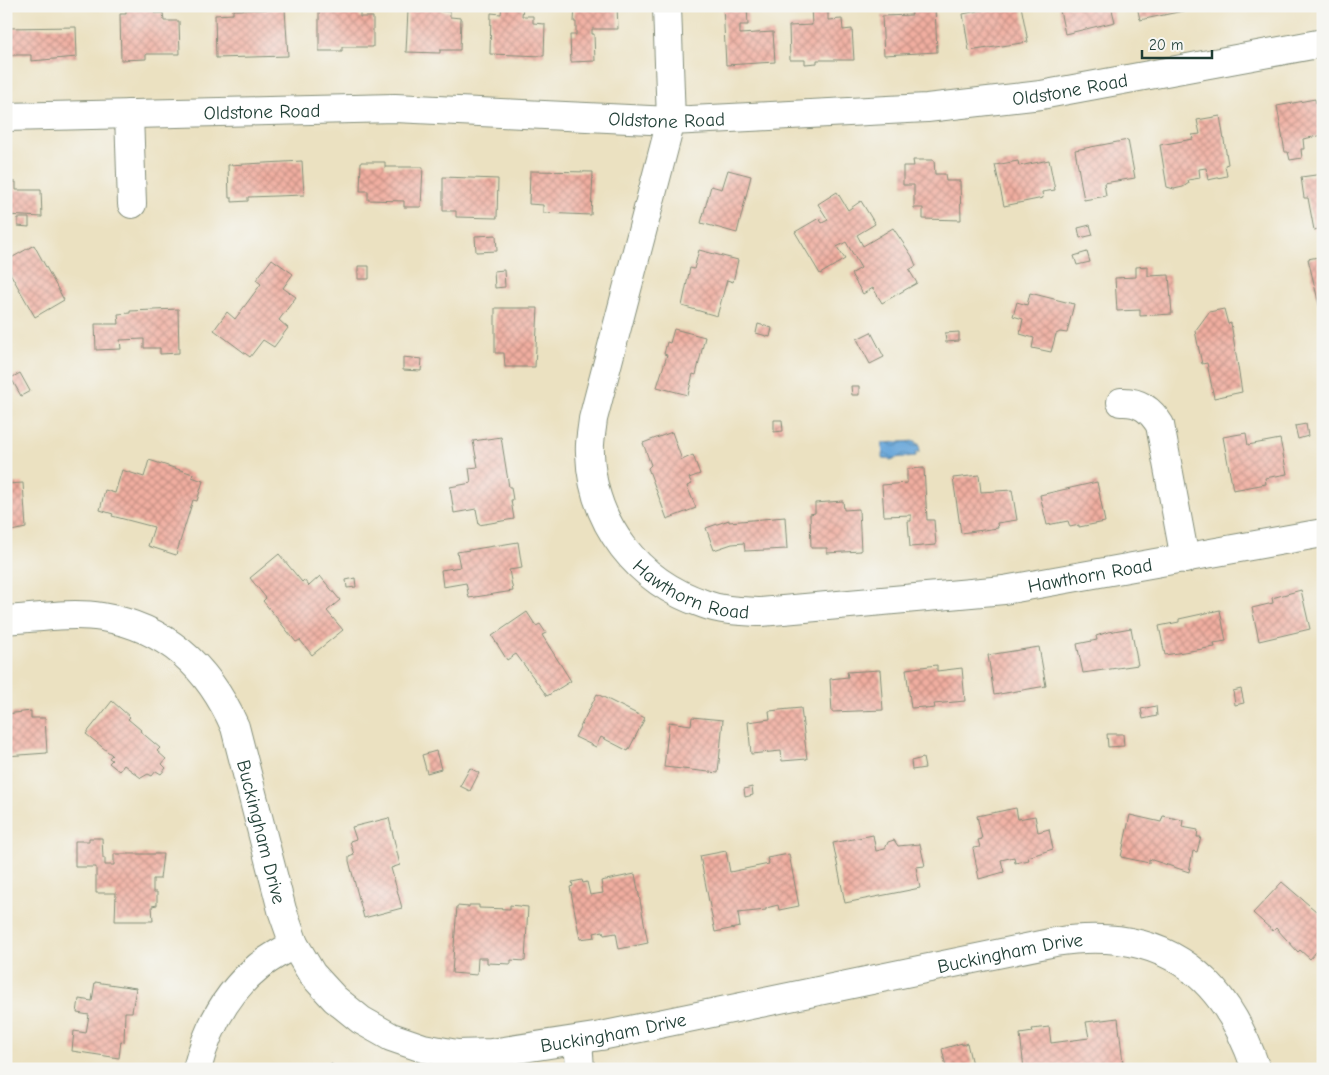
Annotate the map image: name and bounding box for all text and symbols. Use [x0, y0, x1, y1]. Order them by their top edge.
scale bar [1142, 28, 1212, 60]
text: 20 m [1149, 36, 1183, 54]
street label: Oldstone Road [1011, 69, 1130, 110]
street label: Oldstone Road [203, 100, 321, 124]
street label: Oldstone Road [608, 108, 726, 133]
street label: Hawthorn Road [1026, 554, 1154, 598]
street label: Hawthorn Road [628, 555, 750, 623]
street label: Buckingham Drive [232, 758, 290, 906]
street label: Buckingham Drive [935, 929, 1084, 978]
street label: Buckingham Drive [539, 1009, 688, 1057]

